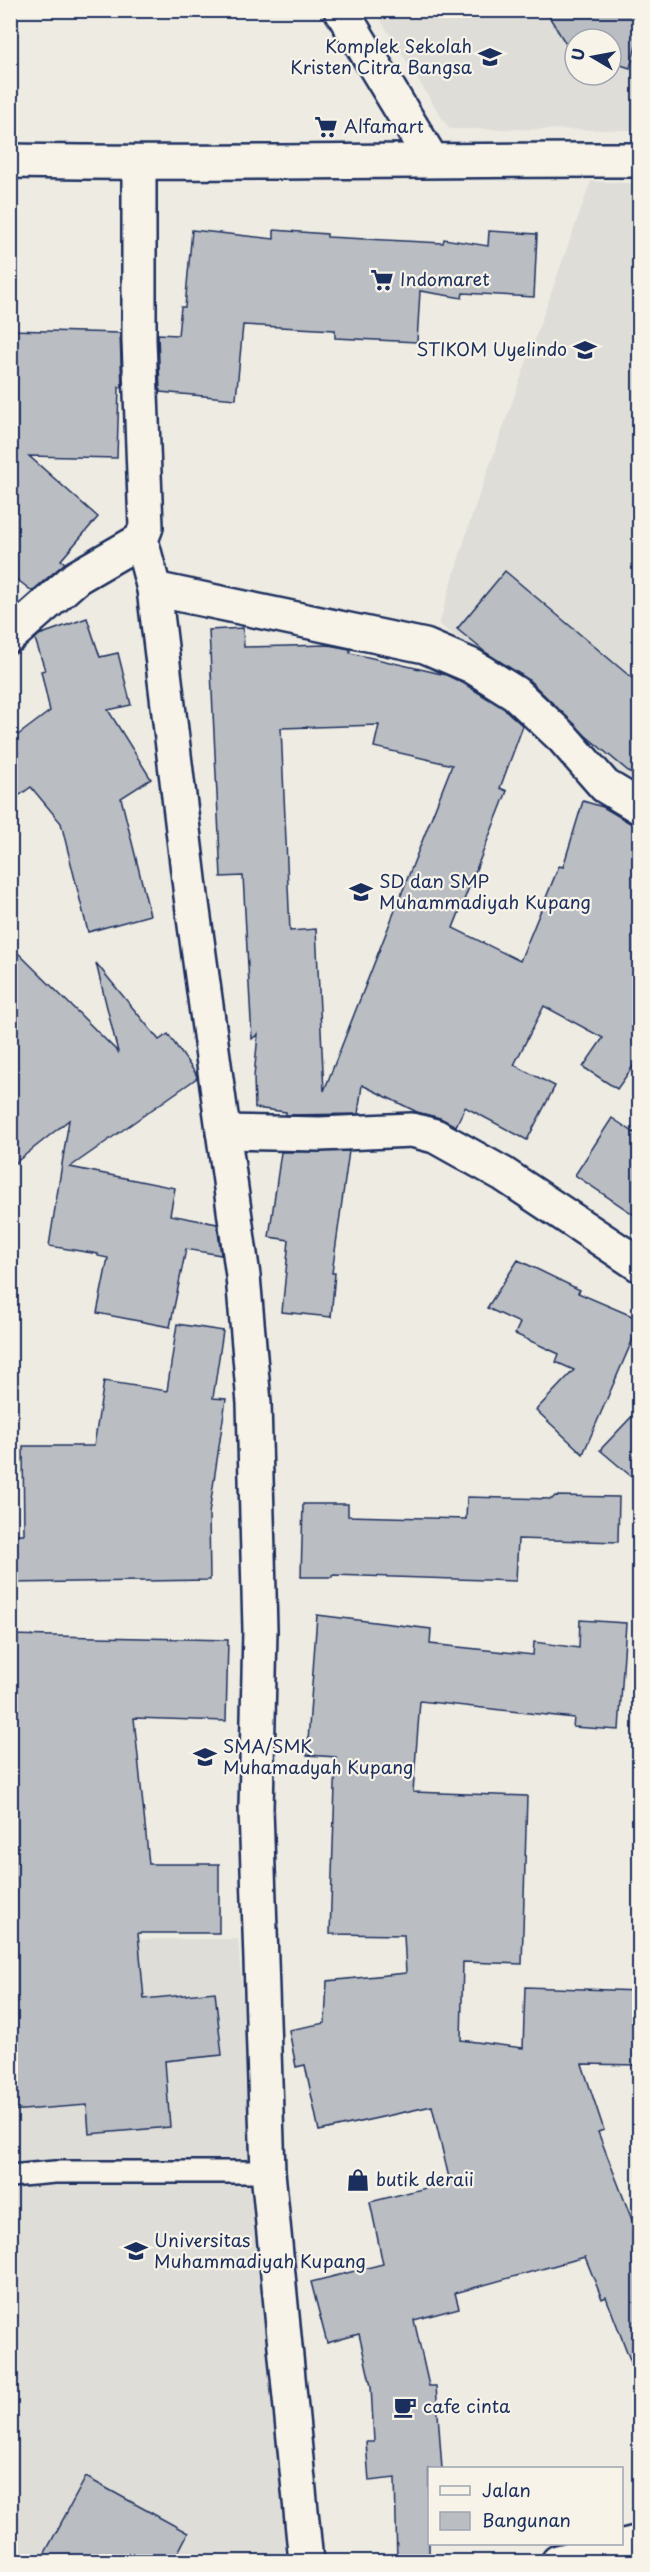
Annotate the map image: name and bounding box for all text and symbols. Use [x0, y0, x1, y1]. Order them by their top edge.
north arrow [563, 27, 623, 87]
place label: Komplek Sekolah Kristen Citra Bangsa [290, 32, 473, 80]
school or university icon: Komplek Sekolah Kristen Citra Bangsa [477, 44, 503, 70]
text: U [564, 46, 590, 62]
place label: Alfamart [344, 112, 424, 139]
supermarket icon: Alfamart [313, 114, 339, 140]
place label: Indomaret [400, 265, 490, 292]
supermarket icon: Indomaret [369, 267, 395, 293]
place label: STIKOM Uyelindo [416, 335, 567, 362]
school or university icon: STIKOM Uyelindo [572, 337, 598, 363]
place label: SD dan SMP Muhammadiyah Kupang [379, 867, 591, 915]
school or university icon: SD dan SMP Muhammadiyah Kupang [348, 879, 374, 905]
place label: SMA/SMK Muhamadyah Kupang [223, 1732, 413, 1780]
school or university icon: SMA/SMK Muhamadyah Kupang [192, 1744, 218, 1770]
place label: butik deraii [376, 2165, 474, 2192]
shop icon: butik deraii [345, 2167, 371, 2193]
place label: Universitas Muhammadiyah Kupang [154, 2226, 366, 2274]
school or university icon: Universitas Muhammadiyah Kupang [123, 2238, 149, 2264]
place label: cafe cinta [423, 2392, 511, 2419]
cafe icon: cafe cinta [392, 2394, 418, 2420]
legend [428, 2467, 623, 2545]
text: Jalan [482, 2476, 531, 2503]
text: Bangunan [482, 2506, 571, 2533]

